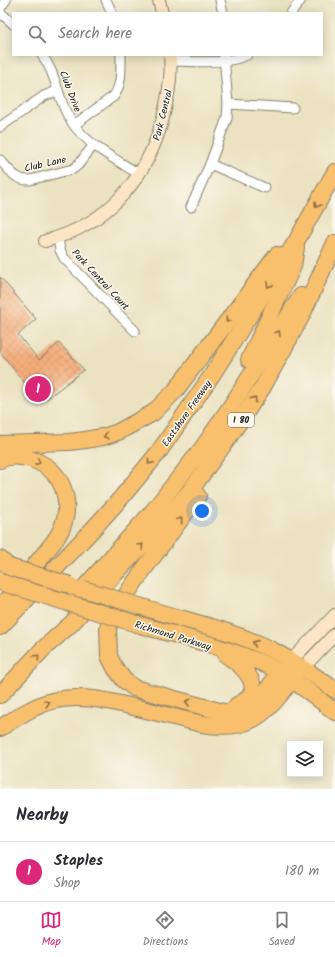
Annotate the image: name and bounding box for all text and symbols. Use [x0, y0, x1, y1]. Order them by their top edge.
search box [12, 12, 323, 56]
text: Search here [58, 22, 132, 46]
icon: search [26, 23, 48, 45]
street label: Club Drive [55, 68, 85, 115]
street label: Park Central [149, 87, 177, 143]
street label: Club Lane [23, 151, 68, 177]
one-way arrow [314, 200, 321, 208]
street label: Park Central Court [68, 245, 133, 314]
one-way arrow [266, 281, 273, 288]
one-way arrow [225, 315, 232, 322]
one-way arrow [273, 330, 280, 337]
pin: 1 [25, 374, 51, 404]
street label: Eastshore Freeway [158, 377, 216, 450]
one-way arrow [250, 397, 257, 404]
road number: I 80 [228, 413, 254, 427]
one-way arrow [103, 431, 110, 439]
one-way arrow [33, 457, 41, 465]
one-way arrow [147, 458, 154, 465]
your location [192, 501, 212, 521]
one-way arrow [175, 518, 182, 525]
one-way arrow [136, 544, 143, 551]
street label: Richmond Parkway [133, 617, 213, 655]
one-way arrow [252, 640, 260, 648]
one-way arrow [32, 654, 39, 661]
one-way arrow [185, 698, 192, 707]
one-way arrow [44, 699, 51, 708]
map controls [287, 741, 323, 777]
button: layers [287, 741, 323, 777]
text: Nearby [16, 802, 68, 829]
text: Staples [54, 849, 103, 873]
text: 1 [27, 861, 31, 882]
text: 180 m [285, 861, 319, 882]
text: Shop [54, 873, 80, 894]
tab: Map [40, 909, 62, 951]
tab: Directions [143, 909, 188, 951]
tab: Saved [269, 909, 295, 951]

